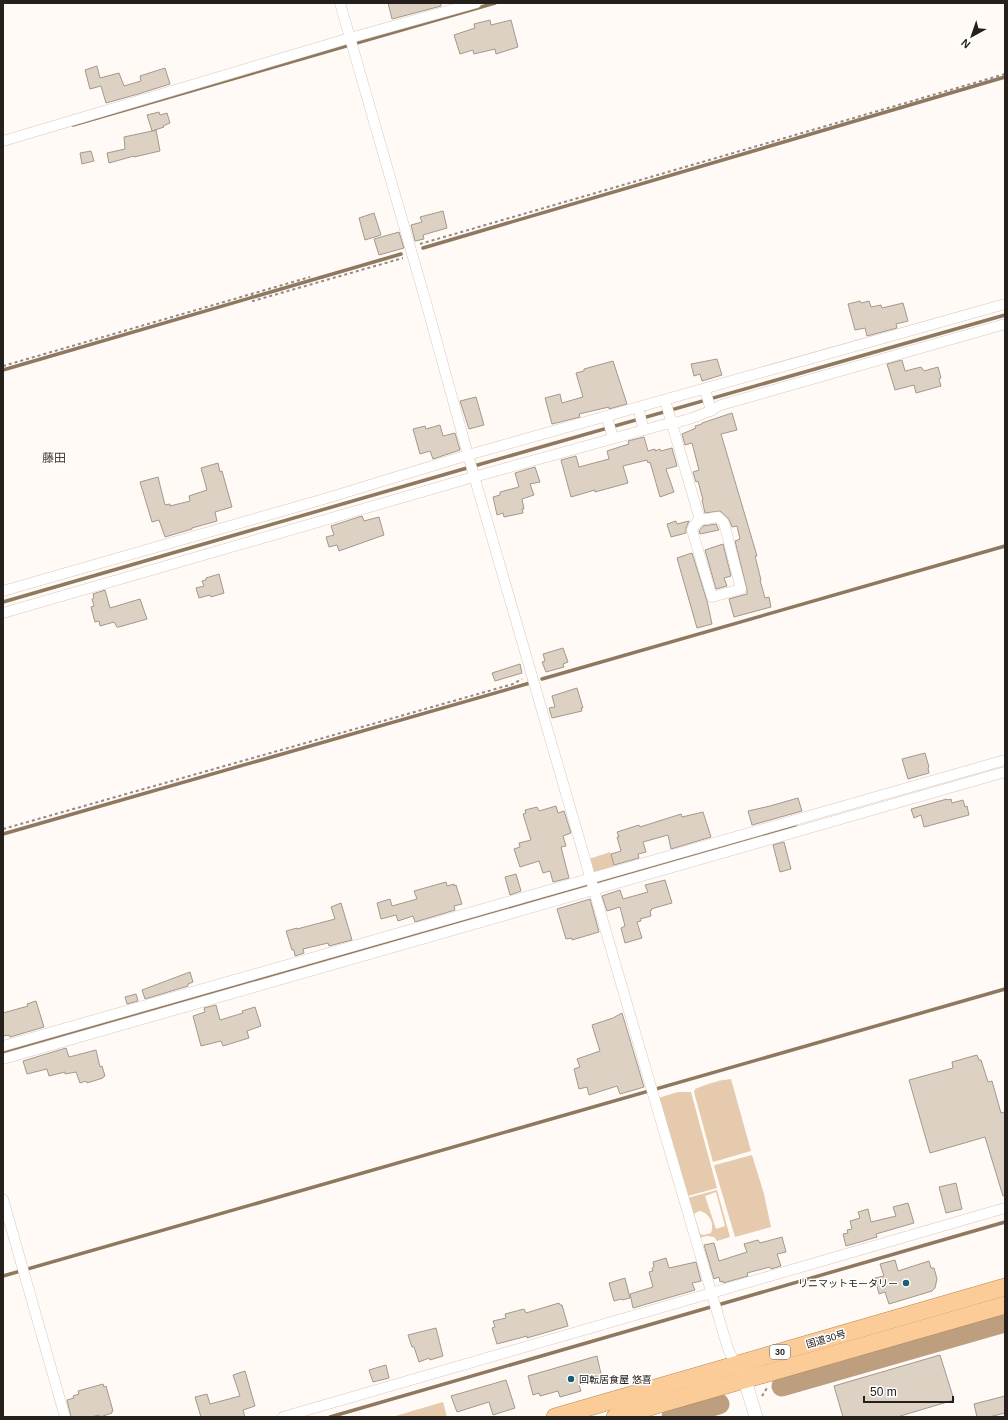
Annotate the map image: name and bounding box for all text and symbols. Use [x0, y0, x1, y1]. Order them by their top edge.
north arrow [952, 16, 992, 56]
text: N [959, 36, 972, 51]
district label: 藤田 [42, 451, 66, 465]
place label: リニマットモータリー [798, 1278, 898, 1289]
marker: リニマットモータリー [901, 1278, 911, 1288]
street label: 国道30号 [805, 1328, 847, 1350]
road number: 30 [770, 1345, 790, 1359]
marker: 回転居食屋 悠喜 [566, 1374, 576, 1384]
place label: 回転居食屋 悠喜 [579, 1374, 652, 1385]
scale bar [864, 1378, 953, 1404]
text: 50 m [870, 1385, 897, 1399]

